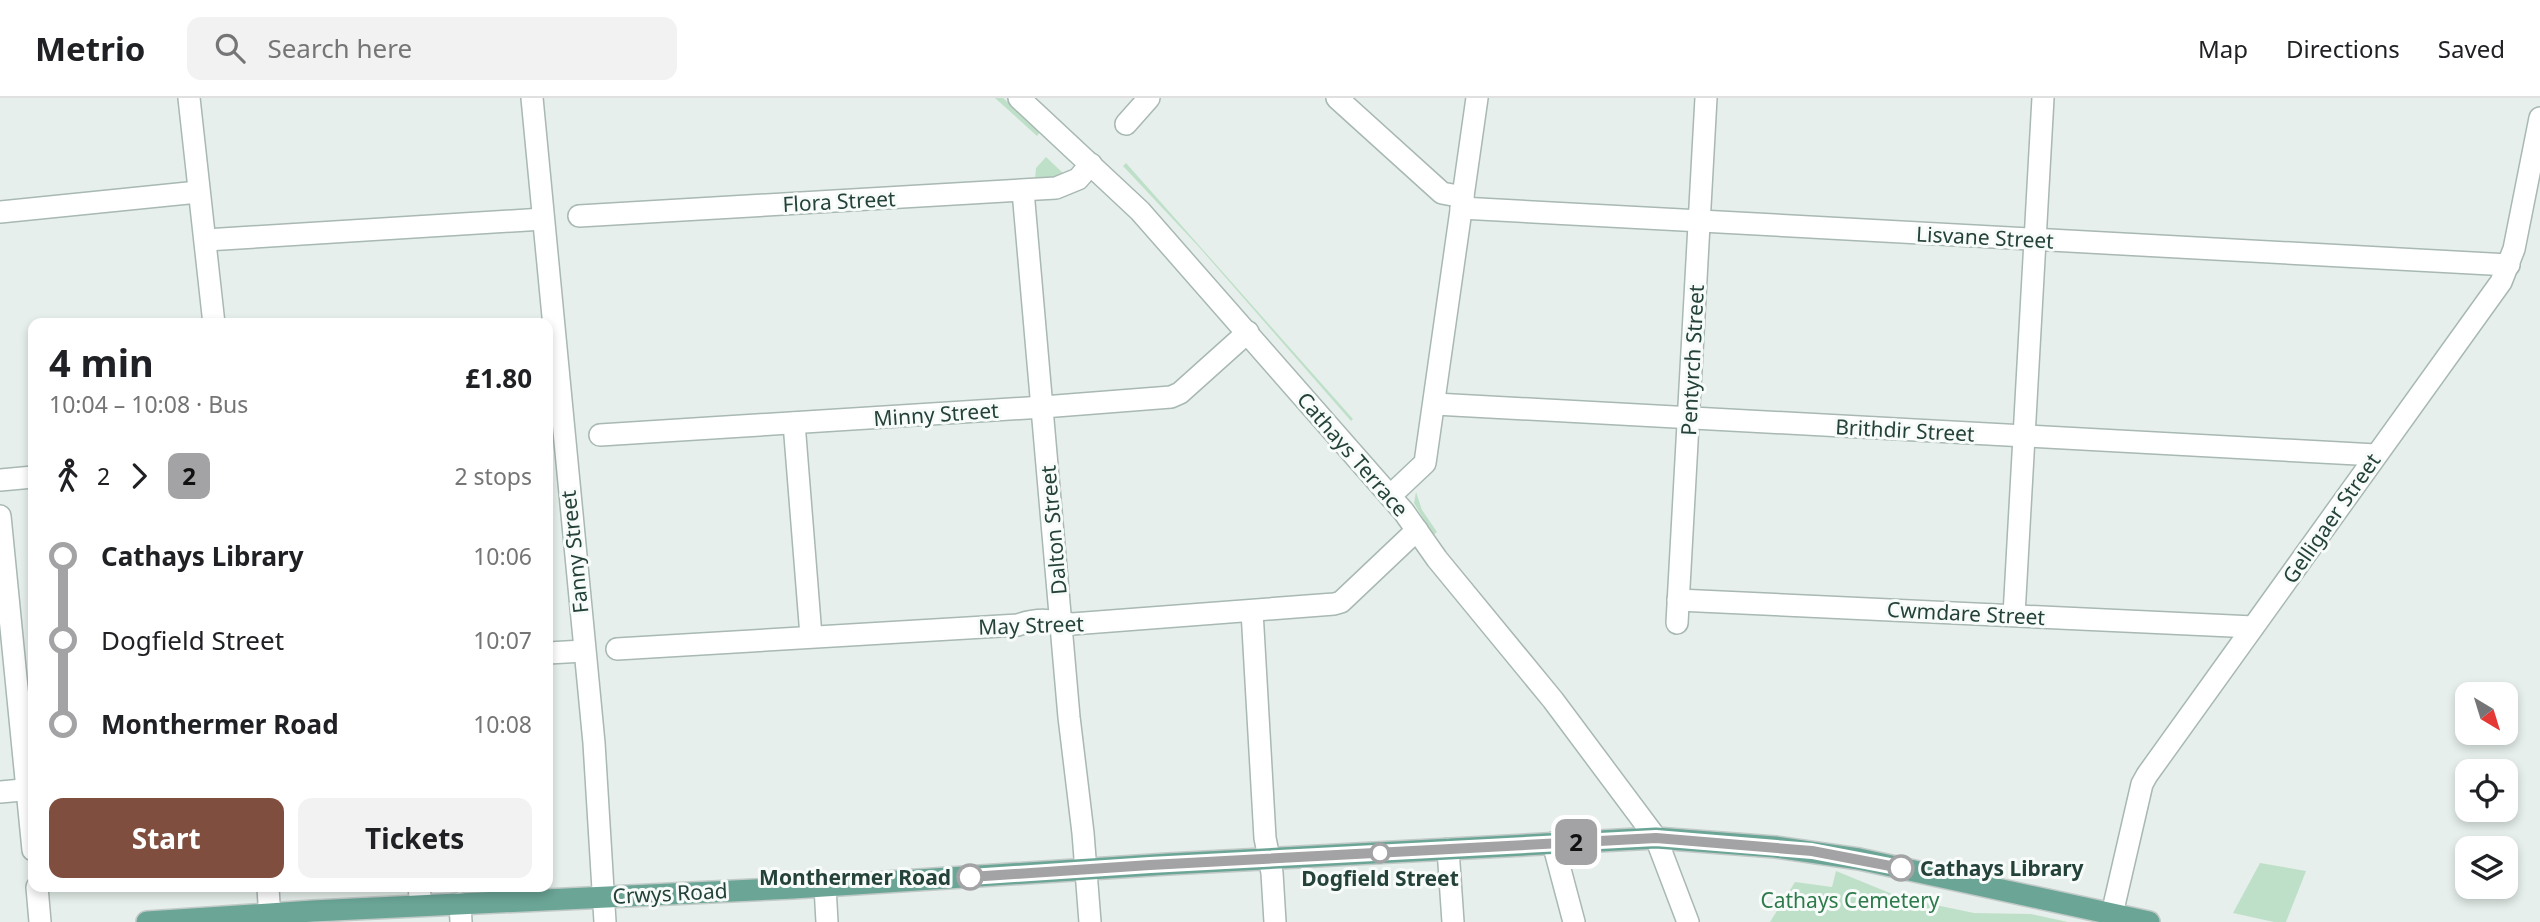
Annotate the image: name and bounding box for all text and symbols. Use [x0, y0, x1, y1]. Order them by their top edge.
search box [187, 17, 677, 80]
text: Metrio [35, 26, 145, 71]
icon: search [211, 29, 249, 67]
text: Search here [267, 30, 412, 66]
text: Map [2198, 32, 2248, 65]
text: Directions [2286, 32, 2400, 65]
text: Saved [2438, 32, 2505, 65]
street label: Flora Street [782, 184, 897, 218]
street label: Lisvane Street [1915, 219, 2055, 255]
street label: Pentyrch Street [1674, 283, 1710, 436]
text: 4 min [49, 336, 154, 388]
text: £1.80 [465, 360, 532, 396]
street label: Cathays Terrace [1291, 386, 1415, 522]
text: 10:04 – 10:08 · Bus [49, 388, 248, 420]
street label: Minny Street [873, 396, 1000, 432]
street label: Brithdir Street [1835, 412, 1976, 448]
street label: Gelligaer Street [2276, 447, 2386, 589]
icon: walk [49, 457, 87, 495]
icon: forward [120, 457, 158, 495]
text: 2 [182, 459, 196, 492]
text: 2 [97, 460, 110, 492]
text: 2 stops [454, 460, 532, 492]
street label: Dalton Street [1033, 464, 1073, 596]
street label: Fanny Street [554, 489, 594, 615]
text: Cathays Library [101, 538, 304, 574]
text: 10:06 [473, 540, 532, 572]
street label: Cwmdare Street [1886, 595, 2046, 631]
street label: May Street [978, 609, 1085, 641]
text: Dogfield Street [101, 622, 284, 658]
text: 10:07 [473, 624, 532, 656]
north arrow [2455, 682, 2518, 746]
map controls [2455, 682, 2518, 899]
text: Monthermer Road [101, 706, 339, 742]
text: 10:08 [473, 708, 532, 740]
button: locate [2455, 759, 2518, 822]
button: Start [49, 798, 284, 878]
button: Tickets [298, 798, 532, 878]
line badge: 2 [1553, 819, 1599, 865]
text: 2 [1569, 825, 1583, 858]
button: layers [2455, 836, 2518, 899]
marker: Dogfield Street [1370, 843, 1390, 863]
place label: Cathays Library [1920, 854, 2084, 882]
marker: Cathays Library [1888, 855, 1914, 881]
place label: Monthermer Road [759, 863, 951, 891]
marker: Monthermer Road [957, 864, 983, 890]
place label: Dogfield Street [1301, 864, 1459, 892]
street label: Crwys Road [612, 876, 728, 910]
park label: Cathays Cemetery [1760, 886, 1940, 914]

